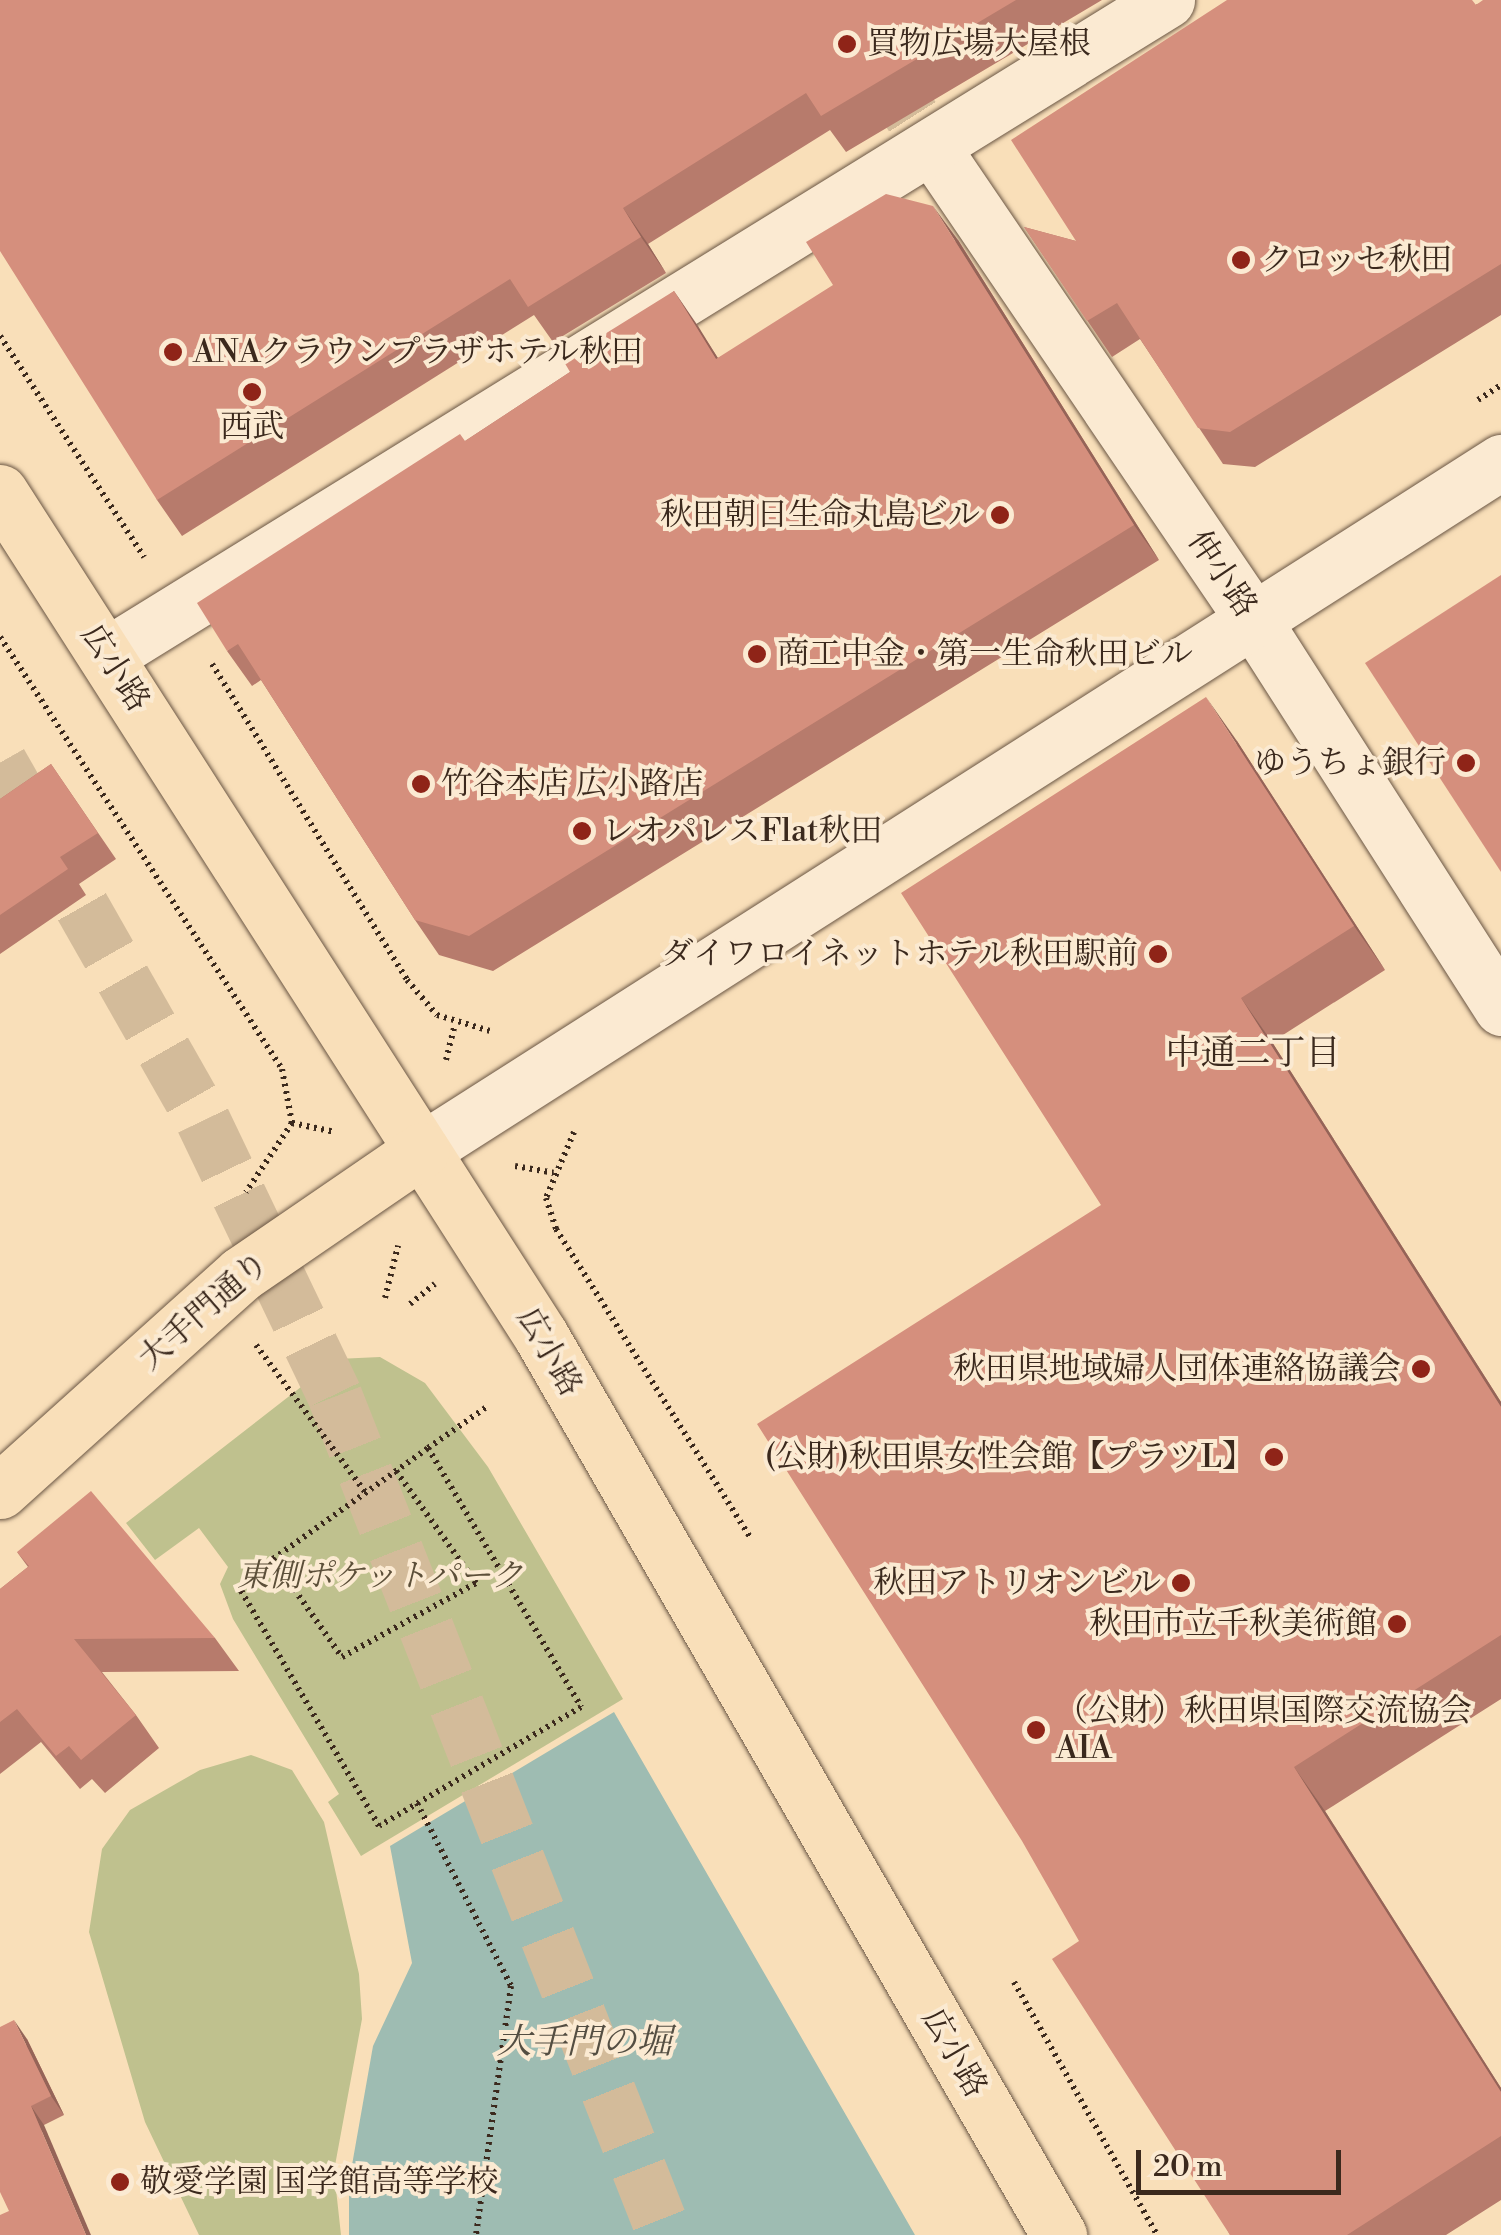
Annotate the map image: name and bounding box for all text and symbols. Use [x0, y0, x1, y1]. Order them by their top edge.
place label: 買物広場大屋根 [867, 25, 1091, 63]
marker: 買物広場大屋根 [836, 33, 858, 55]
place label: クロッセ秋田 [1261, 241, 1453, 279]
marker: クロッセ秋田 [1230, 249, 1252, 271]
place label: ANAクラウンプラザホテル秋田 [193, 333, 645, 371]
marker: ANAクラウンプラザホテル秋田 [162, 341, 184, 363]
marker: 西武 [241, 381, 263, 403]
place label: 西武 [220, 408, 284, 446]
place label: 秋田朝日生命丸島ビル [660, 496, 980, 534]
marker: 秋田朝日生命丸島ビル [989, 504, 1011, 526]
street label: 仲小路 [1179, 523, 1265, 625]
street label: 広小路 [73, 617, 157, 719]
place label: 商工中金・第一生命秋田ビル [777, 635, 1193, 673]
marker: 商工中金・第一生命秋田ビル [746, 643, 768, 665]
place label: ゆうちょ銀行 [1254, 744, 1446, 782]
marker: ゆうちょ銀行 [1455, 752, 1477, 774]
place label: 竹谷本店 広小路店 [441, 765, 704, 803]
marker: 竹谷本店 広小路店 [410, 773, 432, 795]
place label: レオパレスFlat秋田 [602, 812, 884, 850]
marker: レオパレスFlat秋田 [571, 820, 593, 842]
place label: ダイワロイネットホテル秋田駅前 [658, 935, 1138, 973]
marker: ダイワロイネットホテル秋田駅前 [1147, 943, 1169, 965]
district label: 中通二丁目 [1166, 1033, 1340, 1075]
street label: 大手門通り [131, 1244, 277, 1378]
street label: 広小路 [508, 1301, 590, 1403]
place label: 秋田県地域婦人団体連絡協議会 [953, 1350, 1401, 1388]
marker: 秋田県地域婦人団体連絡協議会 [1410, 1358, 1432, 1380]
place label: (公財)秋田県女性会館【プラツL】 [765, 1438, 1254, 1476]
marker: (公財)秋田県女性会館【プラツL】 [1263, 1446, 1285, 1468]
park label: 東側ポケットパーク [236, 1557, 524, 1595]
place label: 秋田アトリオンビル [873, 1564, 1161, 1602]
marker: 秋田アトリオンビル [1170, 1572, 1192, 1594]
place label: 秋田市立千秋美術館 [1089, 1605, 1377, 1643]
marker: 秋田市立千秋美術館 [1386, 1613, 1408, 1635]
place label: （公財）秋田県国際交流協会 AIA [1056, 1693, 1472, 1768]
marker: （公財）秋田県国際交流協会 AIA [1025, 1719, 1047, 1741]
street label: 広小路 [913, 2002, 995, 2104]
water label: 大手門の堀 [497, 2022, 671, 2064]
scale bar [1141, 2130, 1346, 2192]
text: 20 m [1153, 2148, 1222, 2186]
place label: 敬愛学園 国学館高等学校 [140, 2163, 499, 2201]
marker: 敬愛学園 国学館高等学校 [109, 2171, 131, 2193]

